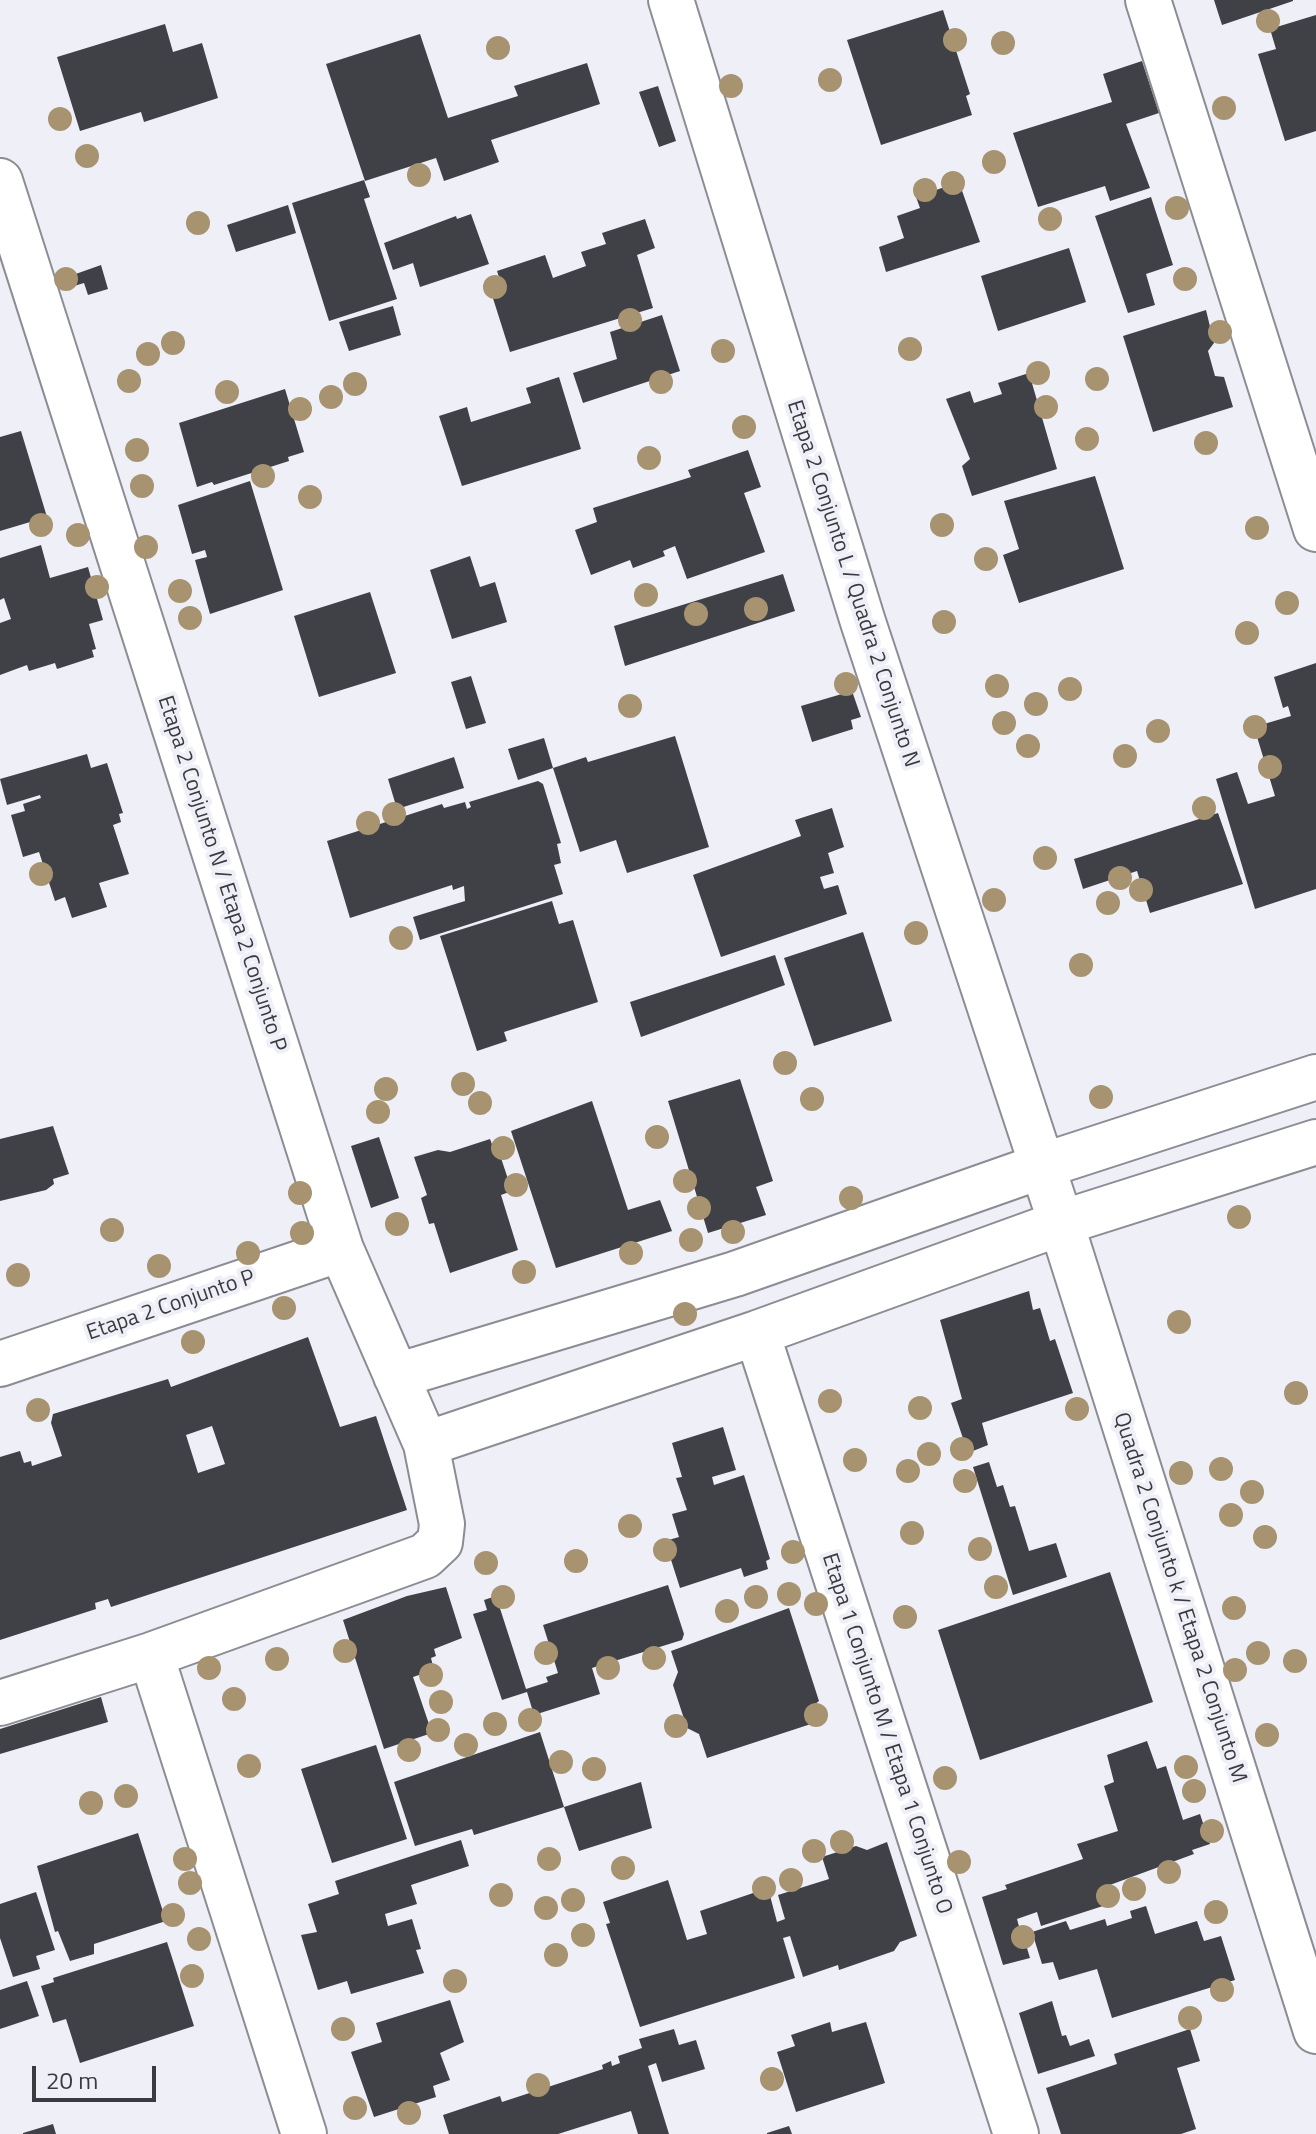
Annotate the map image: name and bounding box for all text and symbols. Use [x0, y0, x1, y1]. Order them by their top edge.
street label: Etapa 2 Conjunto L / Quadra 2 Conjunto N [780, 397, 924, 771]
street label: Etapa 2 Conjunto N / Etapa 2 Conjunto P [151, 693, 291, 1055]
street label: Etapa 2 Conjunto P [83, 1265, 259, 1347]
street label: Quadra 2 Conjunto k / Etapa 2 Conjunto M [1107, 1409, 1251, 1787]
street label: Etapa 1 Conjunto M / Etapa 1 Conjunto O [815, 1550, 957, 1918]
scale bar [36, 2050, 160, 2100]
text: 20 m [46, 2062, 98, 2098]

